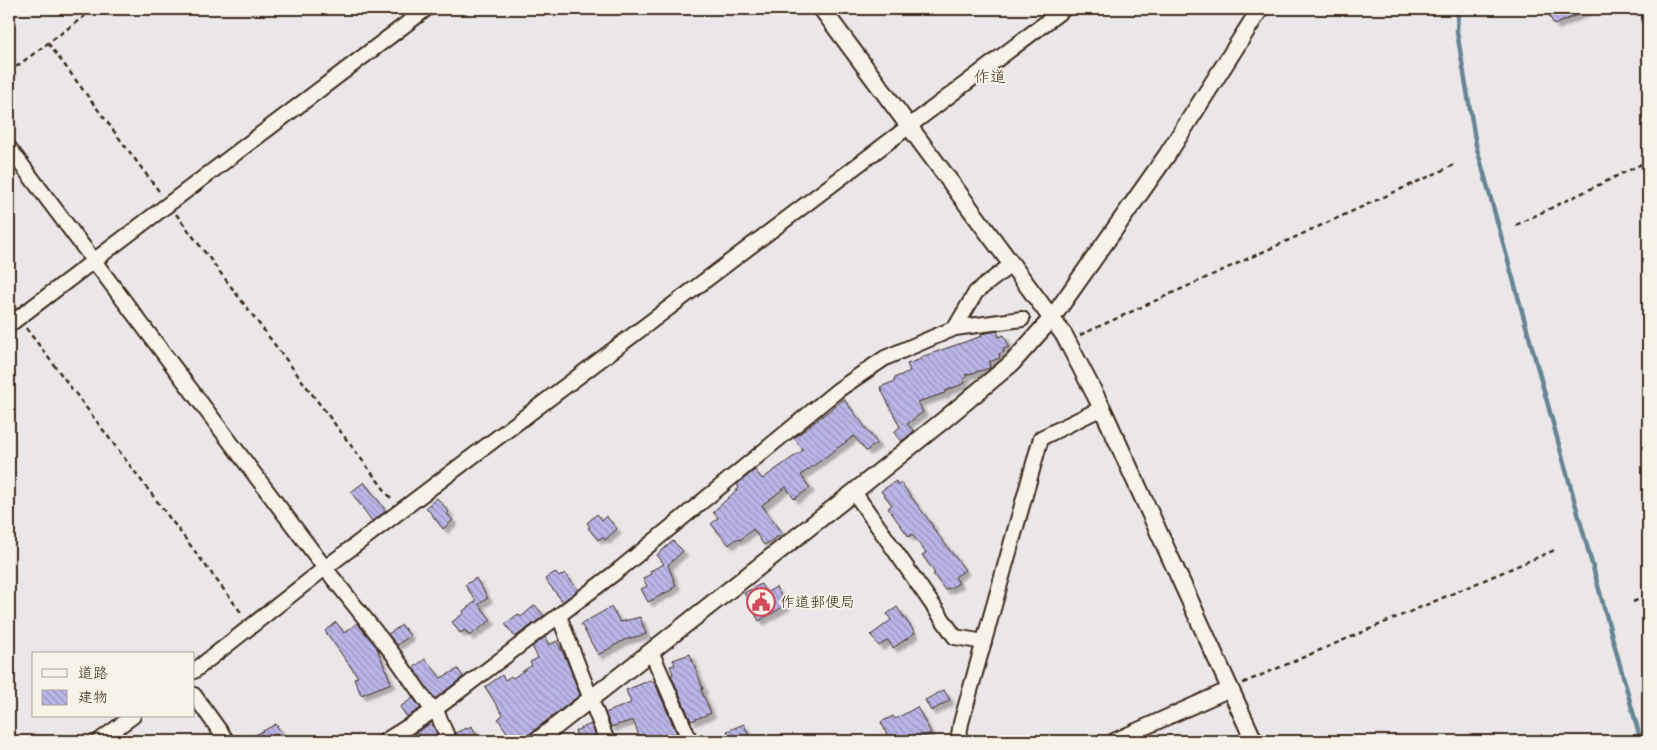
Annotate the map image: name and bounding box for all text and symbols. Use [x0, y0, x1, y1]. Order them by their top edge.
district label: 作道 [974, 67, 1006, 87]
public building icon: 作道郵便局 [746, 587, 776, 617]
place label: 作道郵便局 [780, 593, 855, 612]
legend [32, 652, 195, 718]
text: 道路 [78, 664, 108, 683]
text: 建物 [78, 688, 108, 707]

